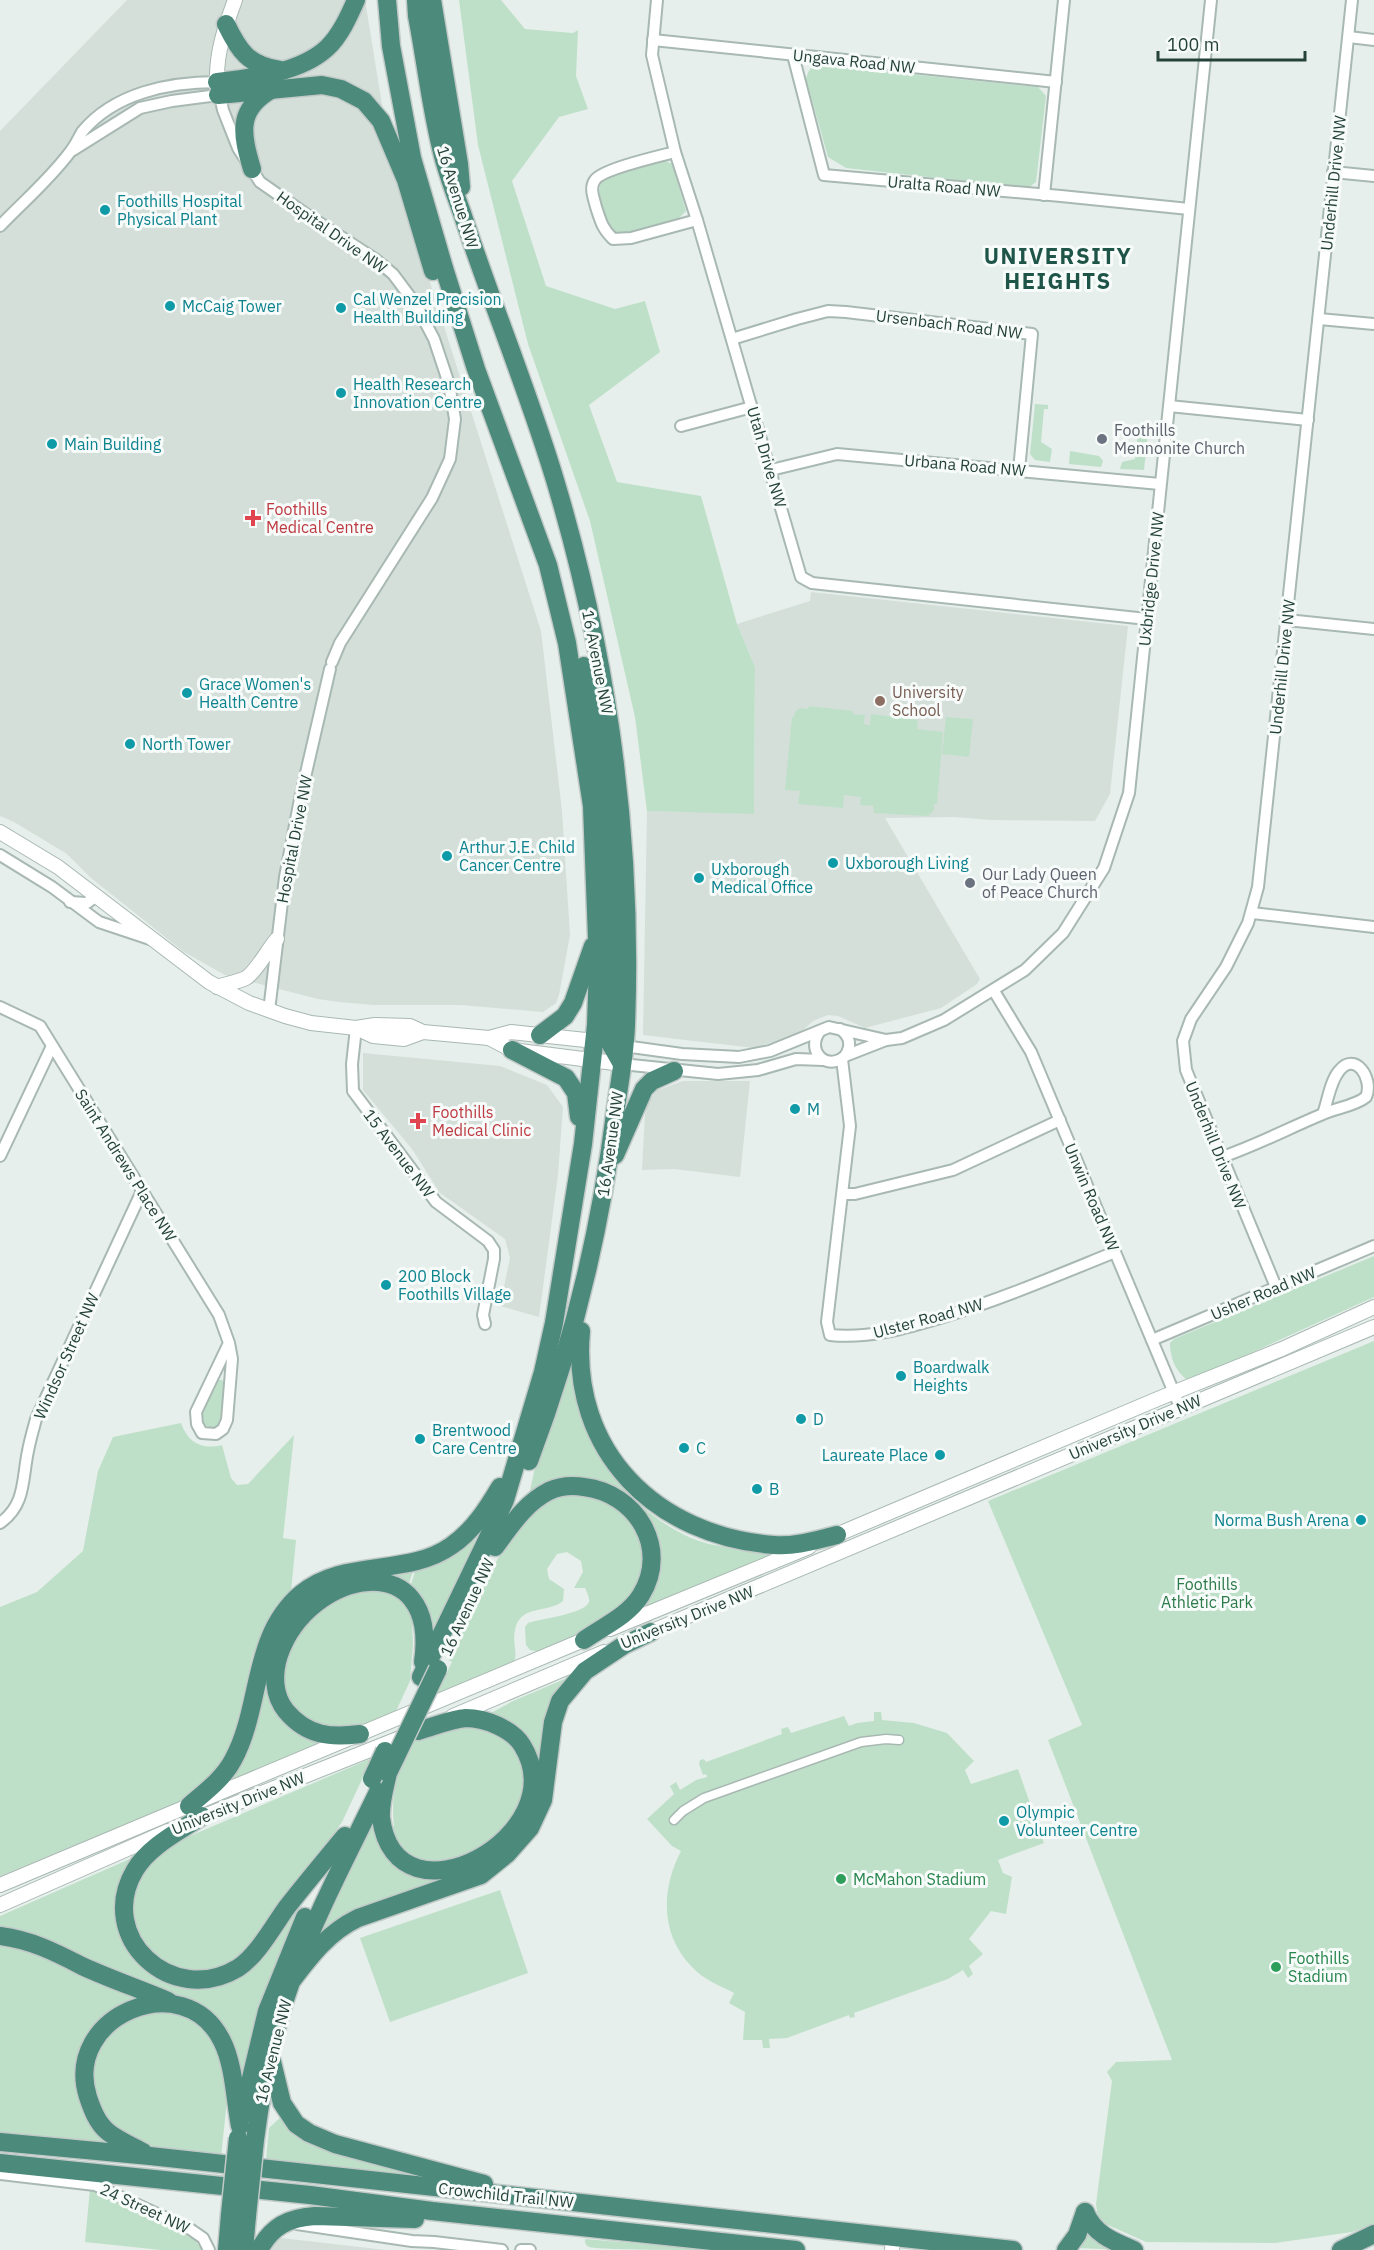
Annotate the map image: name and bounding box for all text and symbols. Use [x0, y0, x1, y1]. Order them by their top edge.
scale bar [1158, 24, 1305, 62]
text: 100 m [1167, 33, 1219, 56]
street label: Ungava Road NW [792, 45, 916, 77]
street label: Underhill Drive NW [1316, 114, 1350, 252]
street label: 16 Avenue NW [433, 144, 483, 250]
street label: Uralta Road NW [887, 171, 1001, 201]
street label: Hospital Drive NW [273, 186, 391, 278]
place label: Foothills Hospital Physical Plant [117, 191, 242, 229]
marker: Foothills Hospital Physical Plant [98, 203, 112, 217]
district label: UNIVERSITY HEIGHTS [984, 241, 1132, 295]
place label: Cal Wenzel Precision Health Building [353, 289, 502, 327]
place label: McCaig Tower [182, 296, 282, 316]
marker: McCaig Tower [163, 299, 177, 313]
marker: Cal Wenzel Precision Health Building [334, 301, 348, 315]
street label: Ursenbach Road NW [875, 305, 1023, 343]
place label: Health Research Innovation Centre [353, 374, 482, 412]
marker: Health Research Innovation Centre [334, 386, 348, 400]
street label: Utah Drive NW [743, 404, 791, 510]
place label: Foothills Mennonite Church [1114, 420, 1245, 458]
marker: Foothills Mennonite Church [1095, 432, 1109, 446]
place label: Main Building [64, 434, 162, 454]
marker: Main Building [45, 437, 59, 451]
street label: Urbana Road NW [903, 450, 1027, 480]
place label: Foothills Medical Centre [266, 499, 374, 537]
marker: Foothills Medical Centre [244, 509, 262, 527]
street label: Uxbridge Drive NW [1134, 511, 1168, 647]
street label: Underhill Drive NW [1265, 598, 1299, 736]
street label: 16 Avenue NW [578, 608, 618, 716]
place label: Grace Women's Health Centre [199, 674, 311, 712]
place label: University School [892, 682, 964, 720]
marker: Grace Women's Health Centre [180, 686, 194, 700]
marker: University School [873, 694, 887, 708]
place label: North Tower [142, 734, 231, 754]
marker: North Tower [123, 737, 137, 751]
street label: Hospital Drive NW [272, 773, 316, 905]
place label: Arthur J.E. Child Cancer Centre [459, 837, 575, 875]
marker: Arthur J.E. Child Cancer Centre [440, 849, 454, 863]
place label: Uxborough Living [845, 853, 969, 873]
marker: Uxborough Living [826, 856, 840, 870]
place label: Uxborough Medical Office [711, 859, 813, 897]
place label: Our Lady Queen of Peace Church [982, 864, 1098, 902]
marker: Uxborough Medical Office [692, 871, 706, 885]
marker: Our Lady Queen of Peace Church [963, 876, 977, 890]
street label: Underhill Drive NW [1181, 1078, 1251, 1212]
street label: Saint Andrews Place NW [71, 1085, 181, 1245]
street label: 16 Avenue NW [593, 1090, 627, 1198]
place label: M [807, 1099, 820, 1119]
place label: Foothills Medical Clinic [432, 1102, 531, 1140]
marker: M [788, 1102, 802, 1116]
street label: 15 Avenue NW [359, 1105, 439, 1201]
marker: Foothills Medical Clinic [409, 1112, 427, 1130]
street label: Unwin Road NW [1060, 1140, 1124, 1254]
street label: Usher Road NW [1207, 1262, 1319, 1324]
place label: 200 Block Foothills Village [398, 1266, 512, 1304]
marker: 200 Block Foothills Village [379, 1278, 393, 1292]
street label: Windsor Street NW [29, 1290, 103, 1422]
street label: Ulster Road NW [871, 1294, 985, 1342]
place label: Boardwalk Heights [913, 1357, 990, 1395]
marker: Boardwalk Heights [894, 1369, 908, 1383]
street label: University Drive NW [1066, 1390, 1204, 1464]
place label: D [813, 1409, 824, 1429]
marker: D [794, 1412, 808, 1426]
place label: Brentwood Care Centre [432, 1420, 517, 1458]
marker: Brentwood Care Centre [413, 1432, 427, 1446]
place label: C [696, 1438, 706, 1458]
marker: C [677, 1441, 691, 1455]
place label: Laureate Place [822, 1445, 928, 1465]
marker: Laureate Place [933, 1448, 947, 1462]
place label: B [769, 1479, 779, 1499]
marker: B [750, 1482, 764, 1496]
place label: Norma Bush Arena [1214, 1510, 1349, 1530]
marker: Norma Bush Arena [1354, 1513, 1368, 1527]
street label: 16 Avenue NW [436, 1555, 498, 1659]
park label: Foothills Athletic Park [1161, 1574, 1253, 1612]
street label: University Drive NW [617, 1581, 757, 1653]
street label: University Drive NW [168, 1767, 308, 1839]
place label: Olympic Volunteer Centre [1016, 1802, 1138, 1840]
marker: Olympic Volunteer Centre [997, 1814, 1011, 1828]
place label: McMahon Stadium [853, 1869, 986, 1889]
marker: McMahon Stadium [834, 1872, 848, 1886]
place label: Foothills Stadium [1288, 1948, 1350, 1986]
marker: Foothills Stadium [1269, 1960, 1283, 1974]
street label: 16 Avenue NW [251, 1997, 295, 2105]
street label: Crowchild Trail NW [437, 2178, 575, 2212]
street label: 24 Street NW [97, 2179, 193, 2237]

